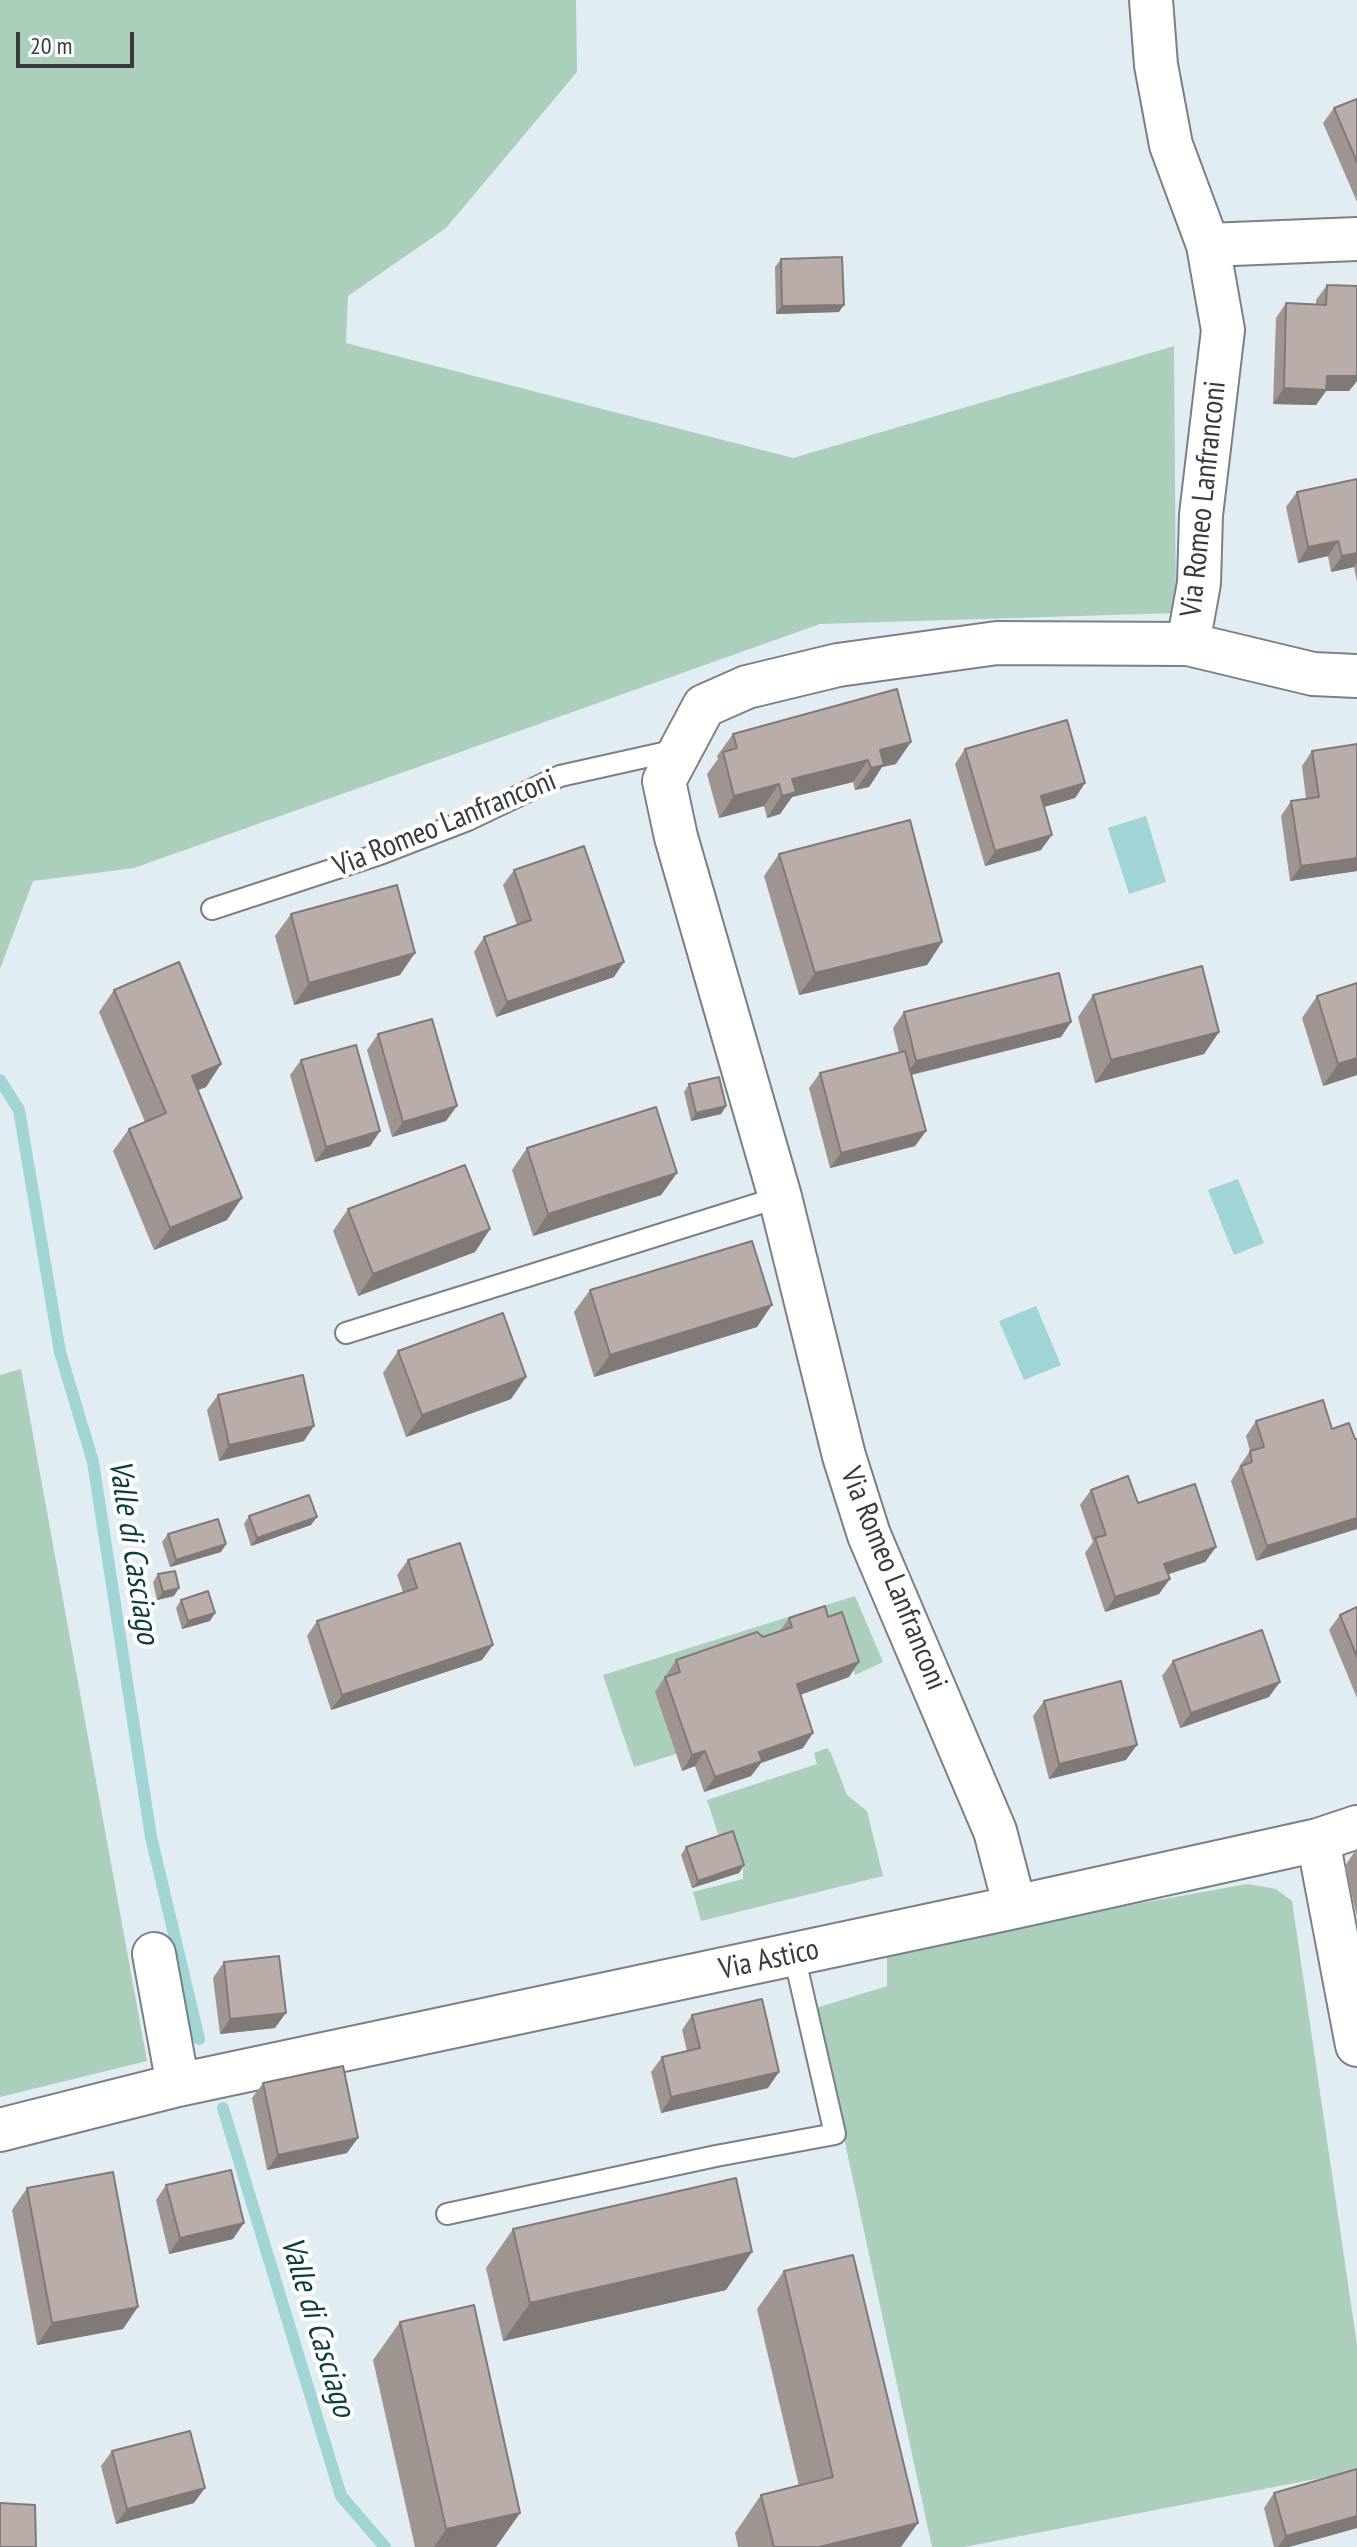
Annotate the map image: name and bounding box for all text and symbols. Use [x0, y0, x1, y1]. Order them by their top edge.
scale bar [20, 16, 138, 66]
text: 20 m [30, 30, 72, 61]
street label: Via Romeo Lanfranconi [1174, 379, 1234, 619]
street label: Via Romeo Lanfranconi [328, 763, 562, 885]
water label: Valle di Casciago [100, 1457, 166, 1647]
street label: Via Romeo Lanfranconi [832, 1462, 954, 1696]
street label: Via Astico [716, 1932, 822, 1988]
water label: Valle di Casciago [272, 2233, 362, 2421]

